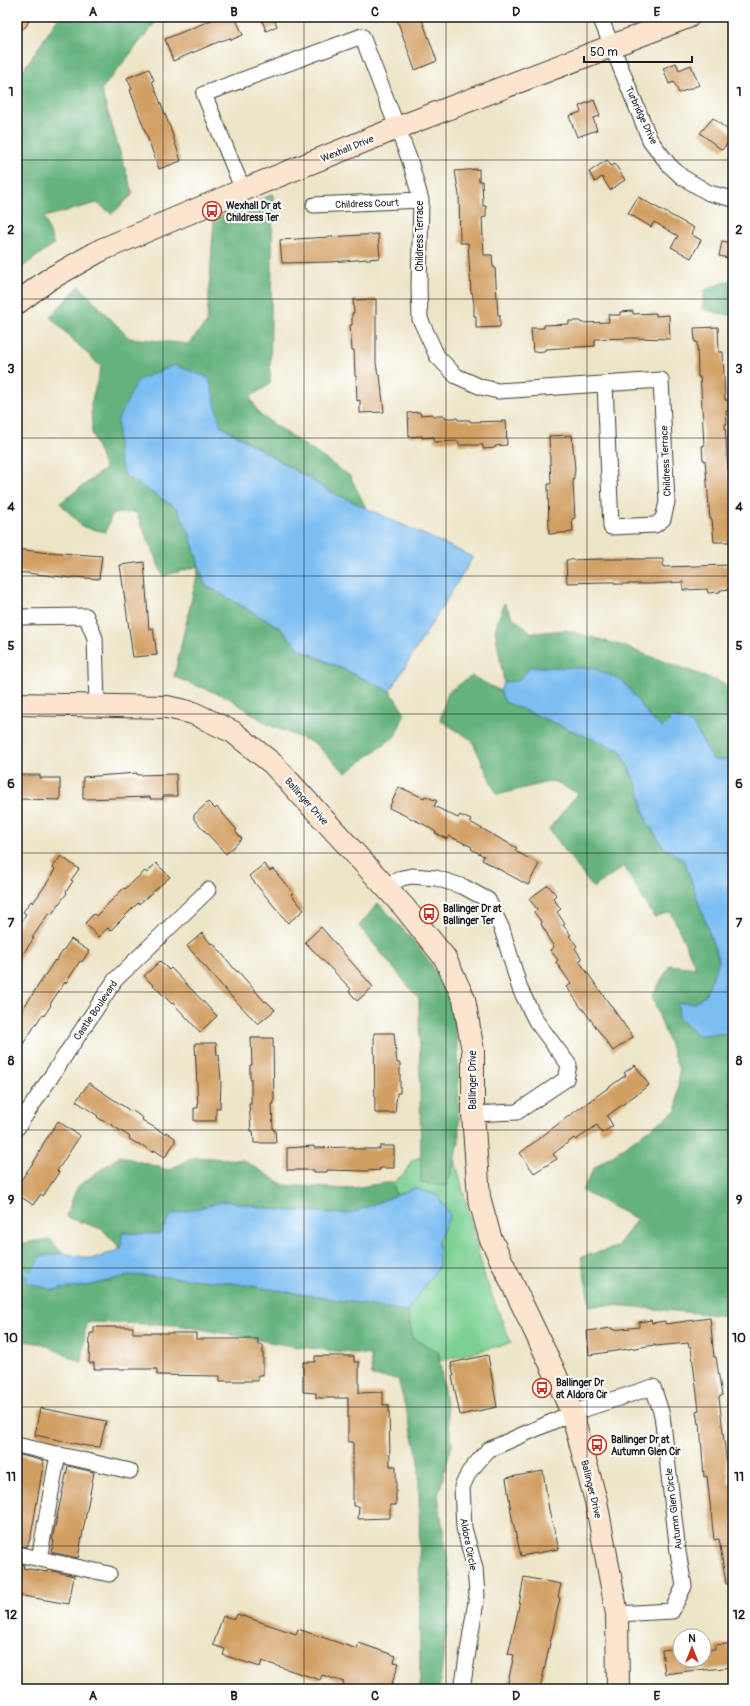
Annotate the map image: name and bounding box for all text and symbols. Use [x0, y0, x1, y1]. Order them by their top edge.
text: A [89, 4, 98, 20]
text: B [230, 4, 238, 20]
text: C [371, 4, 379, 20]
text: D [512, 4, 520, 20]
text: E [654, 4, 661, 20]
scale bar [584, 38, 692, 64]
text: 50 m [590, 45, 618, 60]
text: 1 [8, 84, 14, 100]
text: 1 [736, 84, 742, 100]
street label: Turbridge Drive [622, 85, 660, 146]
street label: Wexhall Drive [319, 133, 376, 165]
street label: Childress Court [335, 197, 400, 211]
bus stop icon: Wexhall Dr at Childress Ter [201, 200, 223, 222]
place label: Wexhall Dr at Childress Ter [226, 200, 282, 224]
street label: Childress Terrace [414, 200, 426, 272]
text: 2 [7, 222, 15, 238]
text: 2 [735, 222, 743, 238]
text: 3 [7, 361, 15, 377]
text: 3 [735, 361, 743, 377]
street label: Childress Terrace [658, 425, 674, 497]
text: 4 [7, 499, 15, 515]
text: 4 [735, 499, 743, 515]
text: 5 [7, 638, 15, 654]
text: 5 [735, 638, 743, 654]
text: 6 [7, 776, 15, 792]
street label: Ballinger Drive [282, 776, 331, 828]
text: 6 [735, 776, 743, 792]
bus stop icon: Ballinger Dr at Ballinger Ter [418, 903, 440, 925]
place label: Ballinger Dr at Ballinger Ter [443, 903, 502, 927]
text: 7 [8, 915, 15, 931]
text: 7 [736, 915, 743, 931]
street label: Castle Boulevard [71, 978, 120, 1043]
street label: Ballinger Drive [467, 1050, 479, 1110]
text: 8 [8, 1053, 15, 1069]
text: 8 [736, 1053, 743, 1069]
text: 9 [8, 1192, 15, 1208]
text: 9 [736, 1192, 743, 1208]
text: 10 [4, 1330, 18, 1346]
text: 10 [732, 1330, 746, 1346]
bus stop icon: Ballinger Dr at Aldora Cir [531, 1377, 553, 1399]
place label: Ballinger Dr at Aldora Cir [556, 1377, 608, 1401]
bus stop icon: Ballinger Dr at Autumn Glen Cir [586, 1434, 608, 1456]
place label: Ballinger Dr at Autumn Glen Cir [611, 1434, 681, 1458]
street label: Ballinger Drive [578, 1459, 604, 1520]
street label: Autumn Glen Circle [663, 1467, 685, 1550]
text: 11 [6, 1469, 16, 1485]
text: 11 [734, 1469, 744, 1485]
street label: Aldora Circle [457, 1517, 479, 1572]
text: 12 [5, 1607, 17, 1623]
text: 12 [733, 1607, 745, 1623]
north arrow [672, 1628, 712, 1668]
text: N [688, 1632, 696, 1645]
text: A [89, 1688, 98, 1704]
text: B [230, 1688, 238, 1704]
text: C [371, 1688, 379, 1704]
text: D [512, 1688, 520, 1704]
text: E [654, 1688, 661, 1704]

